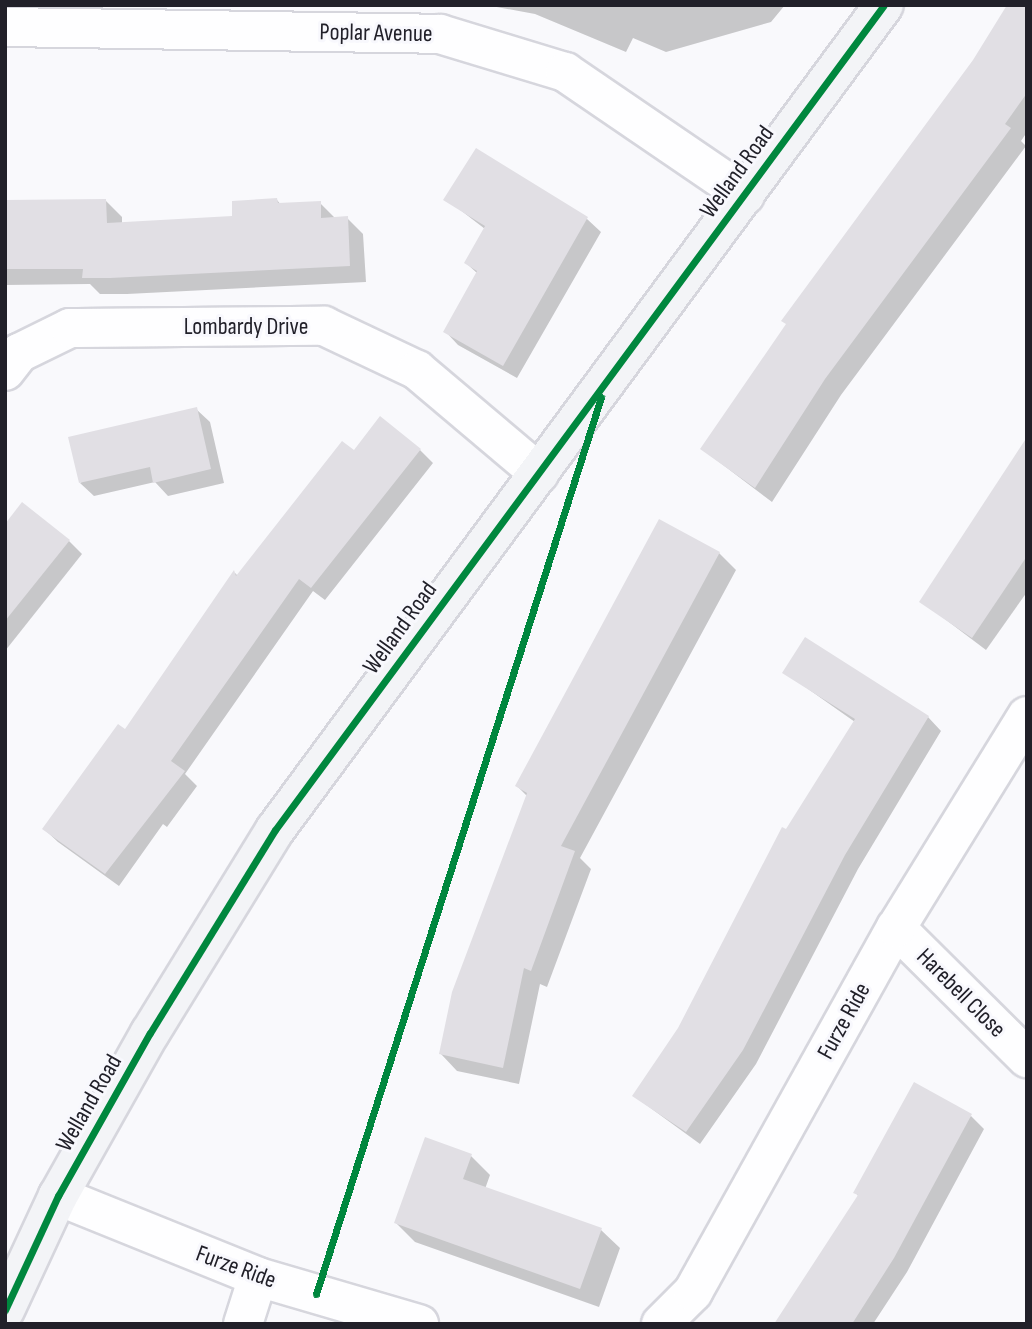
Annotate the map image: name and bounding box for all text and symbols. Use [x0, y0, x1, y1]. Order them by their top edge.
street label: Poplar Avenue [319, 18, 433, 48]
street label: Welland Road [694, 120, 780, 224]
street label: Lombardy Drive [184, 313, 308, 341]
street label: Welland Road [357, 576, 443, 680]
street label: Harebell Close [910, 942, 1012, 1044]
street label: Furze Ride [811, 978, 877, 1064]
street label: Welland Road [50, 1049, 128, 1157]
street label: Furze Ride [192, 1239, 280, 1295]

